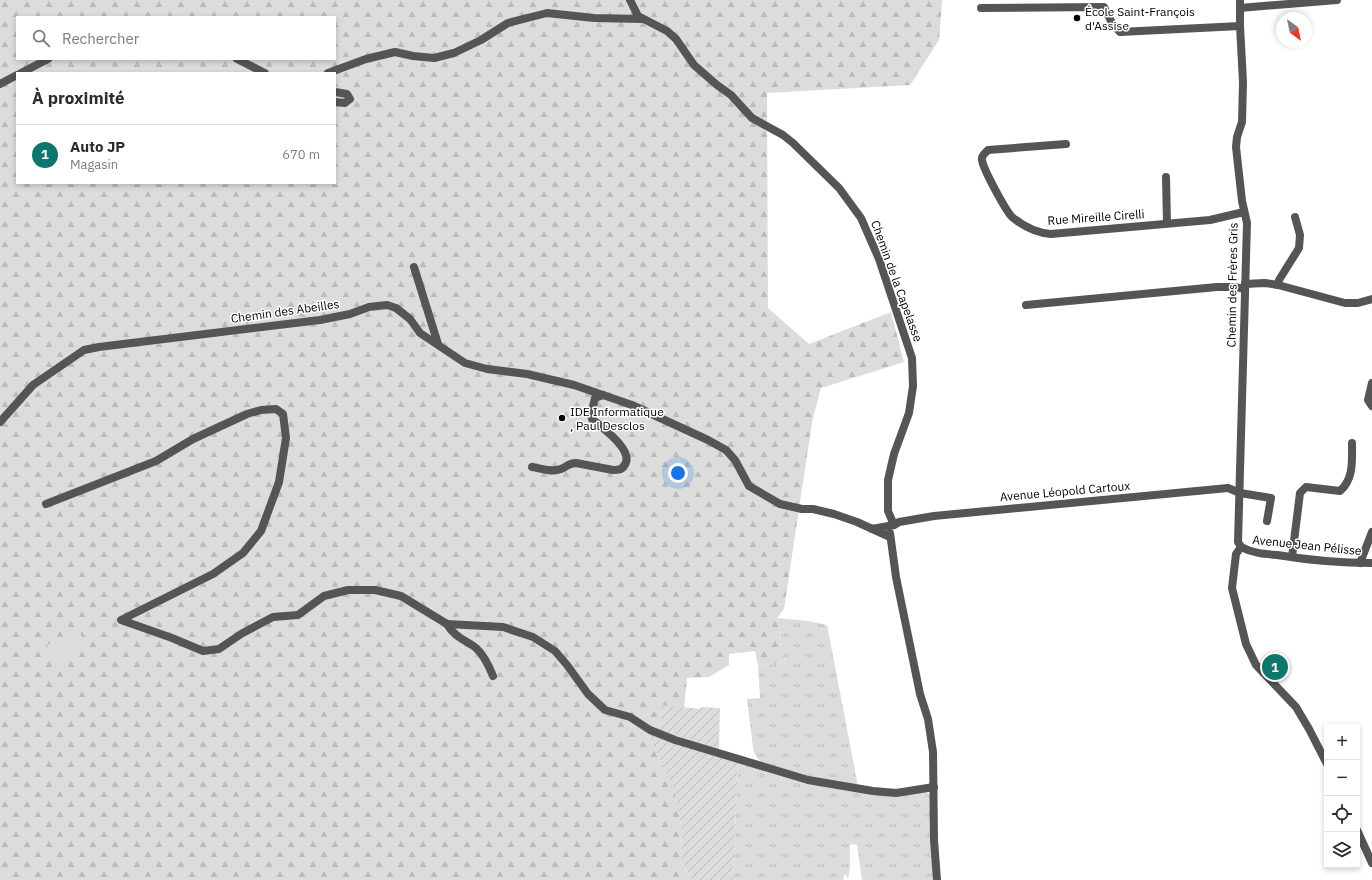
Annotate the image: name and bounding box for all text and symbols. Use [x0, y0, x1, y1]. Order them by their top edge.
place label: École Saint-François d'Assise [1085, 4, 1195, 33]
north arrow [1276, 12, 1312, 48]
marker: École Saint-François d'Assise [1072, 13, 1082, 23]
search box [16, 16, 336, 60]
icon: search [30, 27, 52, 49]
text: Rechercher [62, 29, 139, 48]
text: À proximité [32, 87, 125, 109]
text: Auto JP [70, 137, 125, 156]
text: 1 [41, 146, 49, 163]
text: 670 m [282, 146, 320, 163]
text: Magasin [70, 156, 118, 173]
street label: Rue Mireille Cirelli [1047, 206, 1145, 228]
street label: Chemin de la Capelasse [868, 218, 926, 344]
street label: Chemin des Frères Gris [1223, 222, 1241, 348]
street label: Chemin des Abeilles [230, 296, 340, 326]
place label: IDE Informatique , Paul Desclos [570, 404, 664, 433]
marker: IDE Informatique , Paul Desclos [557, 413, 567, 423]
your location [668, 463, 688, 483]
street label: Avenue Léopold Cartoux [999, 478, 1131, 504]
street label: Avenue Jean Pélisse [1252, 532, 1363, 558]
pin: 1 [1262, 652, 1288, 682]
map controls [1324, 724, 1360, 868]
button: + [1324, 724, 1360, 760]
button: − [1324, 760, 1360, 796]
button: locate [1324, 796, 1360, 832]
button: layers [1324, 832, 1360, 868]

